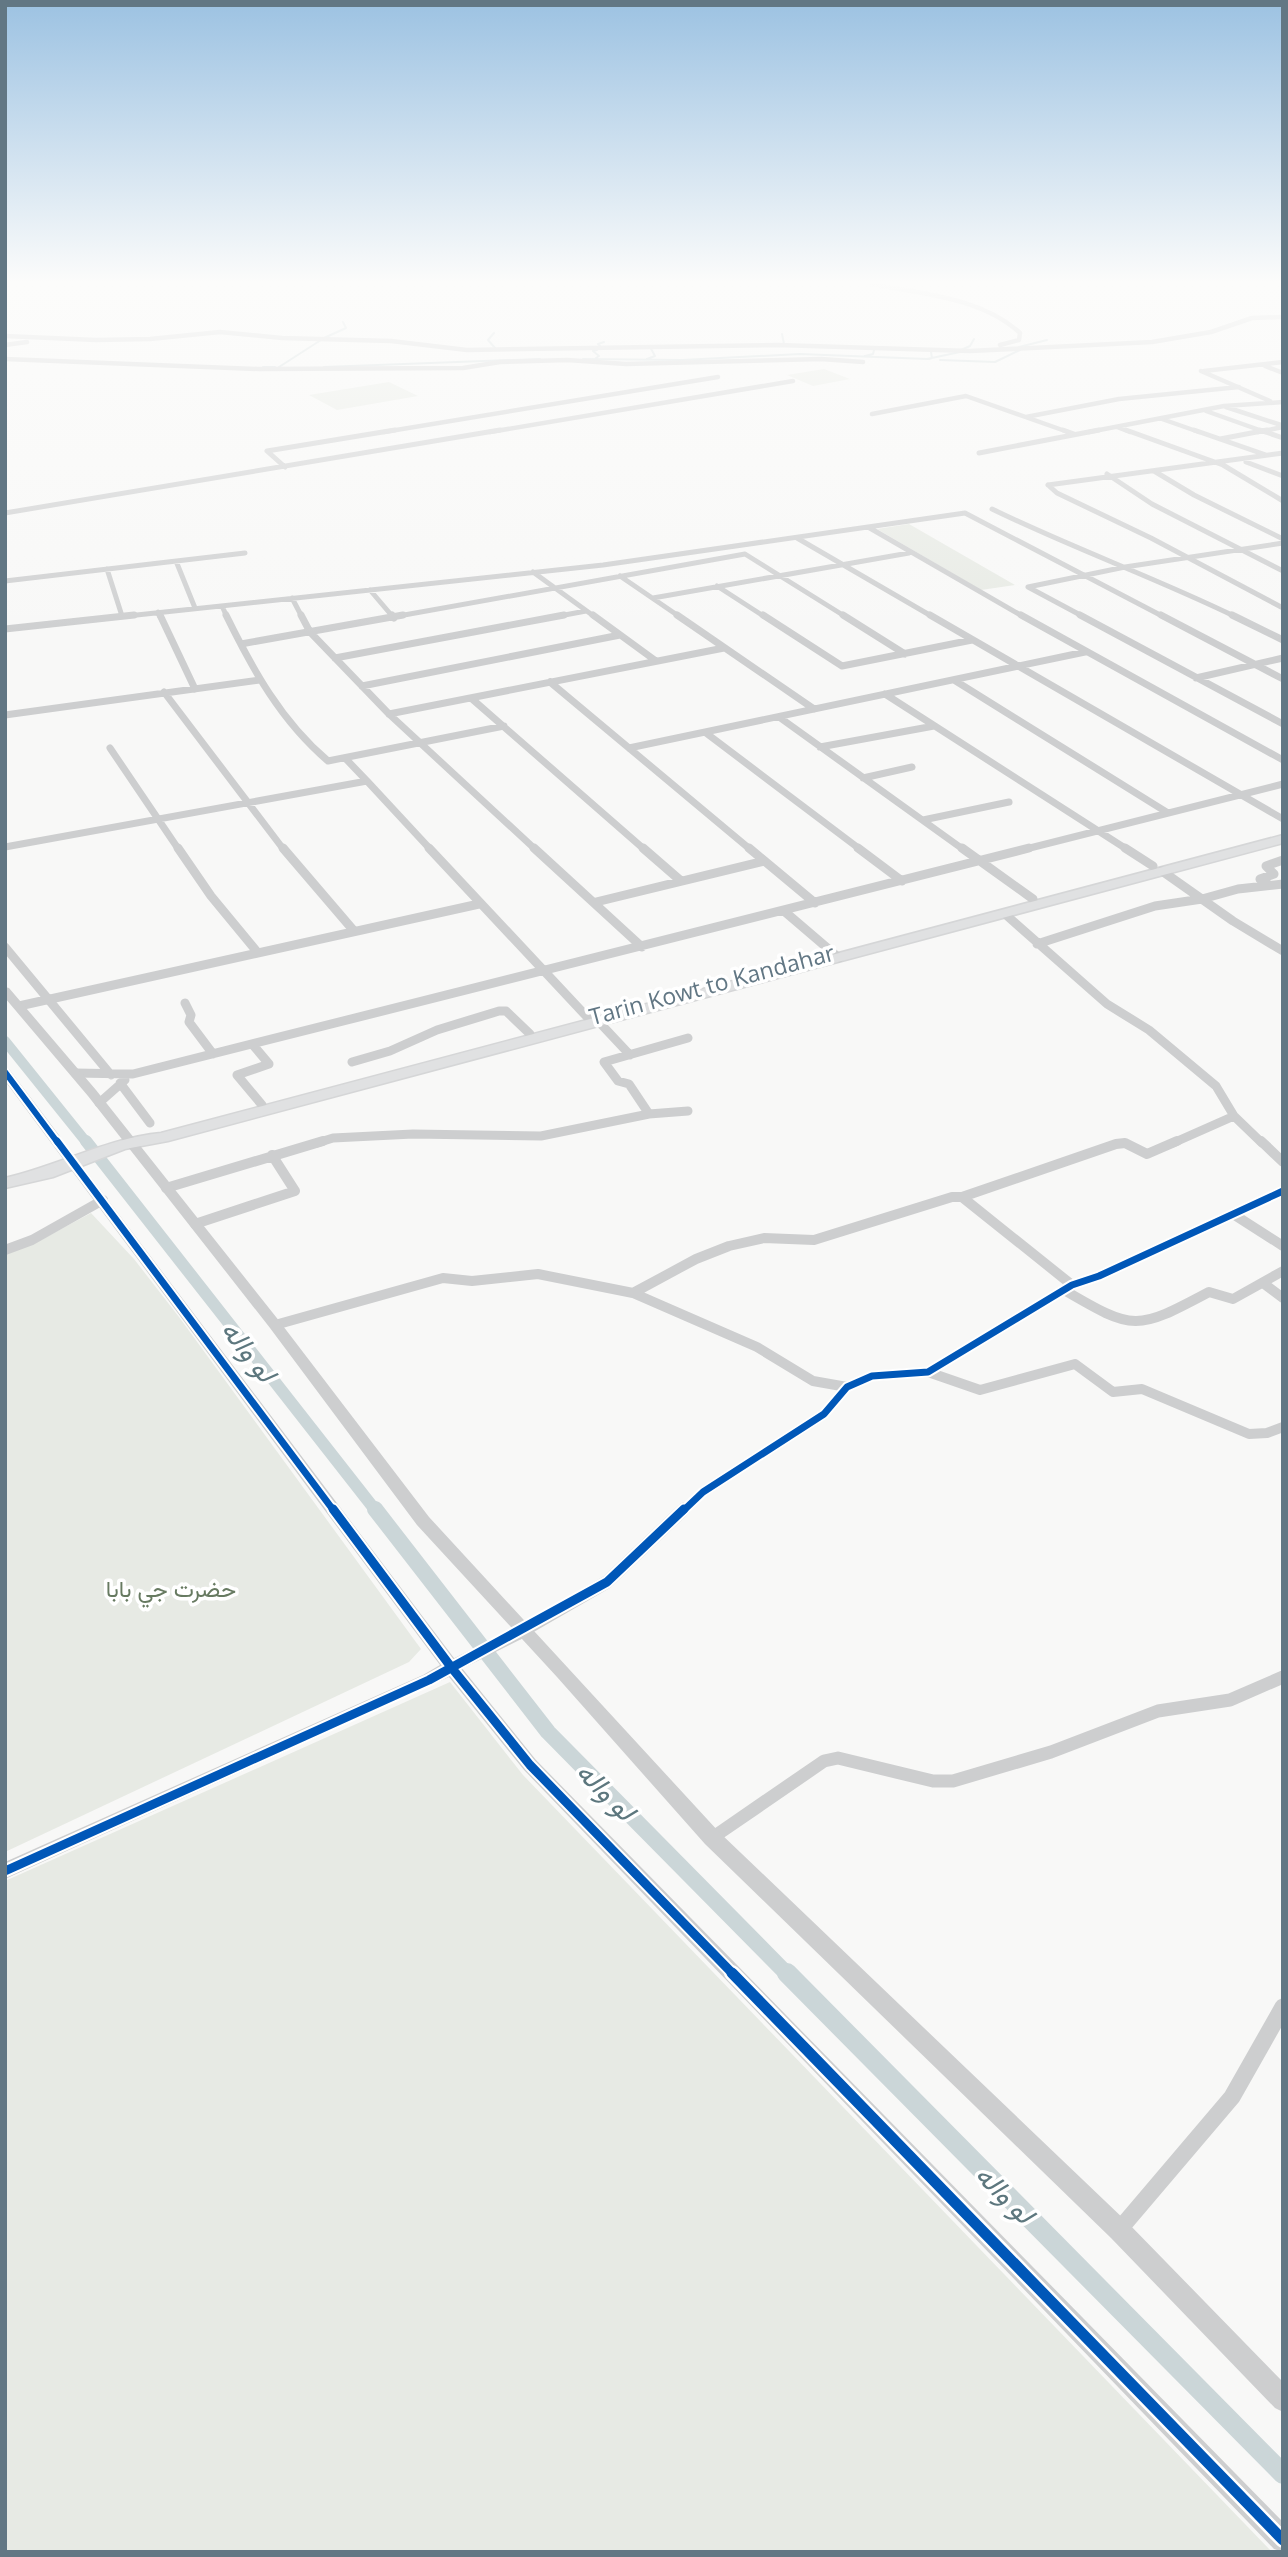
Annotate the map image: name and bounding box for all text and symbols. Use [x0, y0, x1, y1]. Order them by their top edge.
street label: Tarin Kowt to Kandahar [586, 936, 839, 1032]
water label: لو واله [213, 1311, 288, 1392]
park label: حضرت جي بابا [106, 1572, 236, 1608]
water label: لو واله [569, 1752, 647, 1830]
water label: لو واله [968, 2155, 1046, 2233]

